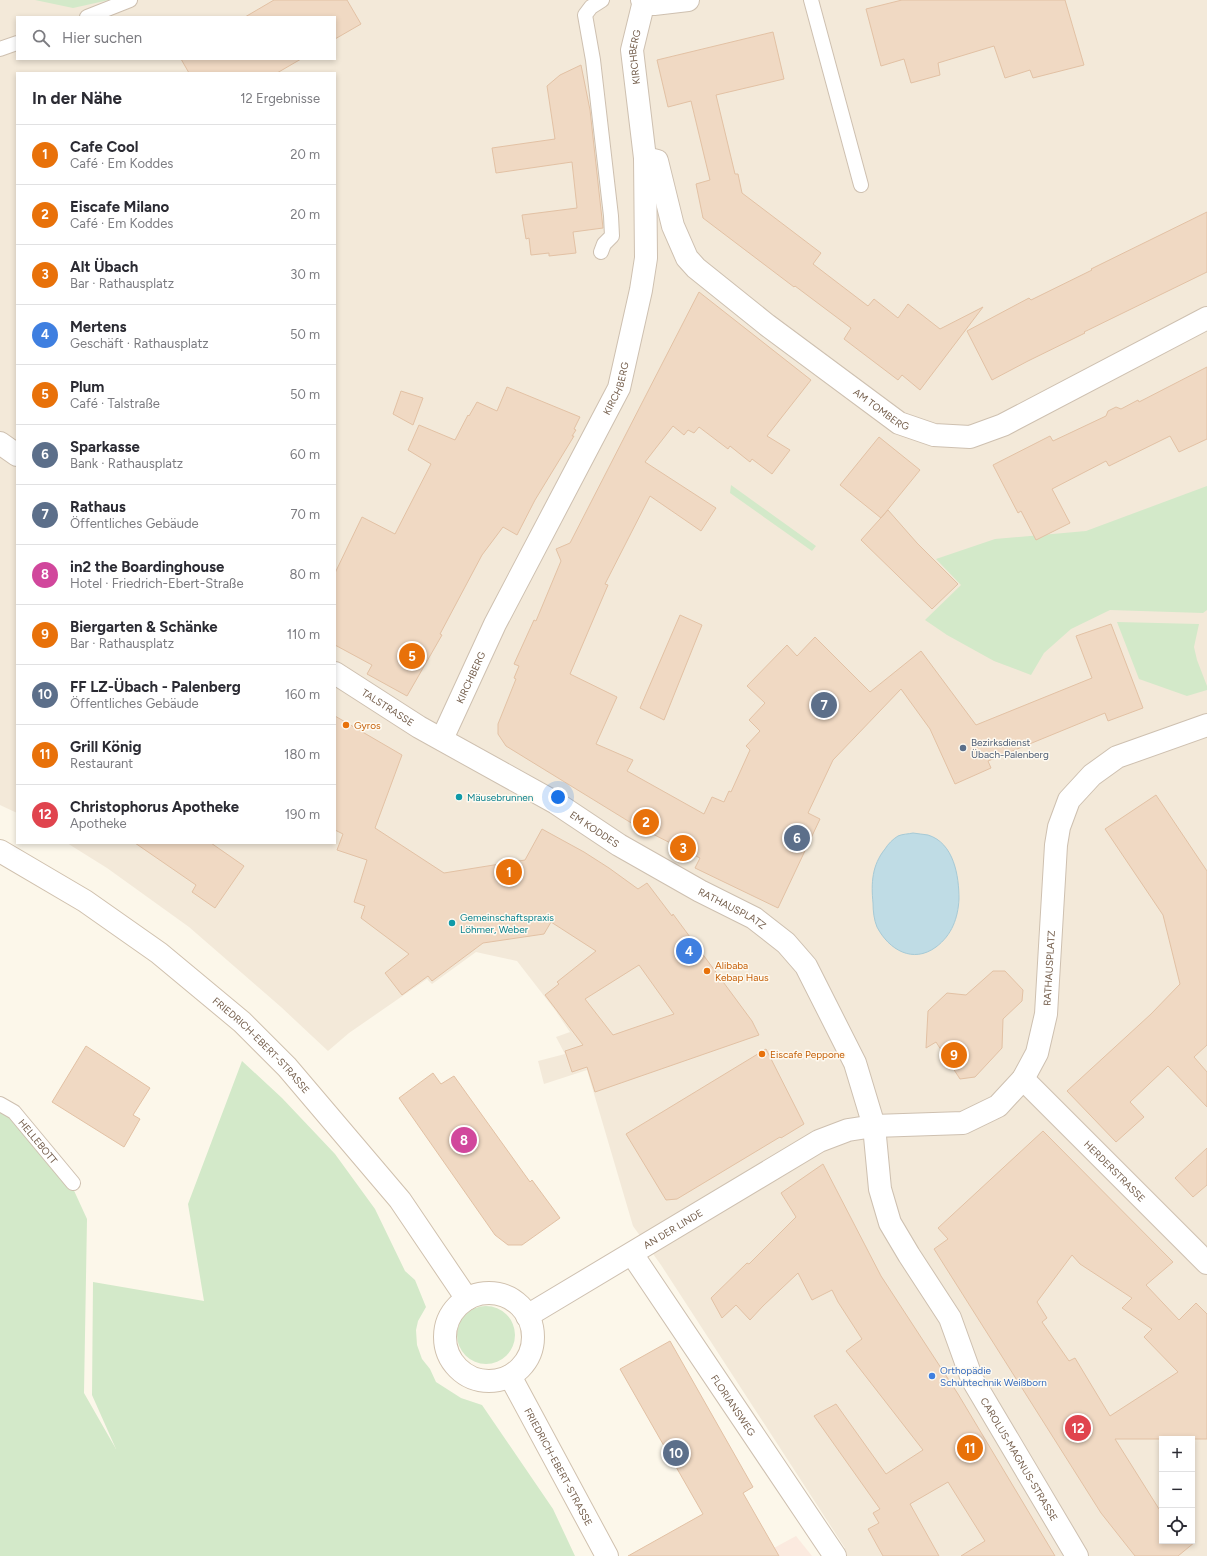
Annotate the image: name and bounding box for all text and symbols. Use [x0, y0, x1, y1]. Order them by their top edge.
search box [16, 16, 336, 60]
icon: search [30, 27, 52, 49]
street label: KIRCHBERG [625, 28, 643, 85]
text: Hier suchen [62, 29, 142, 47]
text: In der Nähe [32, 88, 122, 108]
text: 12 Ergebnisse [240, 91, 320, 106]
text: Cafe Cool [70, 138, 138, 156]
text: 1 [42, 147, 48, 162]
text: 20 m [290, 147, 320, 162]
text: Café · Em Koddes [70, 156, 173, 171]
text: Eiscafe Milano [70, 198, 169, 216]
text: 2 [41, 207, 49, 222]
text: 20 m [290, 207, 320, 222]
text: Café · Em Koddes [70, 216, 173, 231]
text: Alt Übach [70, 258, 138, 276]
text: 3 [41, 267, 49, 282]
text: 30 m [290, 267, 320, 282]
text: Bar · Rathausplatz [70, 276, 174, 291]
text: Mertens [70, 318, 127, 336]
text: 4 [41, 327, 49, 342]
text: 50 m [290, 327, 320, 342]
text: Geschäft · Rathausplatz [70, 336, 209, 351]
street label: KIRCHBERG [600, 360, 631, 417]
text: Plum [70, 378, 104, 396]
street label: AM TOMBERG [851, 385, 911, 433]
text: 5 [41, 387, 49, 402]
text: 50 m [290, 387, 320, 402]
text: Café · Talstraße [70, 396, 160, 411]
text: Sparkasse [70, 438, 140, 456]
text: 6 [41, 447, 49, 462]
text: 60 m [290, 447, 320, 462]
text: Bank · Rathausplatz [70, 456, 183, 471]
text: Rathaus [70, 498, 126, 516]
text: 7 [41, 507, 49, 522]
text: 70 m [290, 507, 320, 522]
text: Öffentliches Gebäude [70, 516, 199, 531]
text: in2 the Boardinghouse [70, 558, 224, 576]
text: 8 [41, 567, 49, 582]
text: 80 m [289, 567, 320, 582]
text: Hotel · Friedrich-Ebert-Straße [70, 576, 244, 591]
text: Biergarten & Schänke [70, 618, 218, 636]
text: 9 [41, 627, 49, 642]
text: 110 m [287, 627, 320, 642]
text: Bar · Rathausplatz [70, 636, 174, 651]
pin: 5 [399, 641, 425, 671]
street label: KIRCHBERG [453, 649, 488, 705]
text: FF LZ-Übach - Palenberg [70, 678, 241, 696]
street label: TALSTRASSE [359, 685, 417, 729]
text: 10 [38, 687, 52, 702]
text: 160 m [285, 687, 320, 702]
pin: 7 [811, 690, 837, 720]
text: Öffentliches Gebäude [70, 696, 199, 711]
place label: Gyros [354, 719, 381, 732]
marker: Gyros [341, 720, 351, 730]
place label: Bezirksdienst Übach-Palenberg [971, 736, 1049, 761]
text: Grill König [70, 738, 141, 756]
marker: Bezirksdienst Übach-Palenberg [958, 743, 968, 753]
text: 11 [40, 747, 50, 762]
text: 180 m [284, 747, 320, 762]
text: Restaurant [70, 756, 133, 771]
your location [548, 787, 568, 807]
place label: Mäusebrunnen [467, 791, 534, 804]
marker: Mäusebrunnen [454, 792, 464, 802]
text: Christophorus Apotheke [70, 798, 239, 816]
text: 12 [38, 807, 52, 822]
text: 190 m [285, 807, 320, 822]
pin: 2 [633, 807, 659, 837]
street label: EM KODDES [568, 808, 622, 850]
text: Apotheke [70, 816, 127, 831]
pin: 6 [784, 823, 810, 853]
pin: 3 [670, 833, 696, 863]
pin: 1 [496, 857, 522, 887]
street label: RATHAUSPLATZ [696, 885, 769, 932]
place label: Gemeinschaftspraxis Löhmer, Weber [460, 911, 554, 936]
marker: Gemeinschaftspraxis Löhmer, Weber [447, 918, 457, 928]
street label: RATHAUSPLATZ [1040, 930, 1057, 1006]
pin: 4 [676, 936, 702, 966]
place label: Alibaba Kebap Haus [715, 959, 769, 984]
marker: Alibaba Kebap Haus [702, 966, 712, 976]
street label: FRIEDRICH-EBERT-STRASSE [210, 994, 313, 1096]
pin: 9 [941, 1040, 967, 1070]
place label: Eiscafe Peppone [770, 1048, 845, 1061]
marker: Eiscafe Peppone [757, 1049, 767, 1059]
street label: HELLEBOTT [16, 1116, 61, 1167]
pin: 8 [451, 1125, 477, 1155]
street label: HERDERSTRASSE [1081, 1137, 1148, 1204]
street label: AN DER LINDE [641, 1206, 705, 1251]
place label: Orthopädie Schuhtechnik Weißborn [940, 1364, 1047, 1389]
marker: Orthopädie Schuhtechnik Weißborn [927, 1371, 937, 1381]
street label: FLORIANSWEG [708, 1372, 759, 1438]
street label: CAROLUS-MAGNUS-STRASSE [978, 1395, 1061, 1523]
street label: FRIEDRICH-EBERT-STRASSE [522, 1406, 596, 1528]
pin: 12 [1065, 1413, 1091, 1443]
pin: 11 [957, 1433, 983, 1463]
map controls [1159, 1436, 1195, 1544]
button: + [1159, 1436, 1195, 1472]
pin: 10 [663, 1438, 689, 1468]
button: − [1159, 1472, 1195, 1508]
button: locate [1159, 1508, 1195, 1544]

